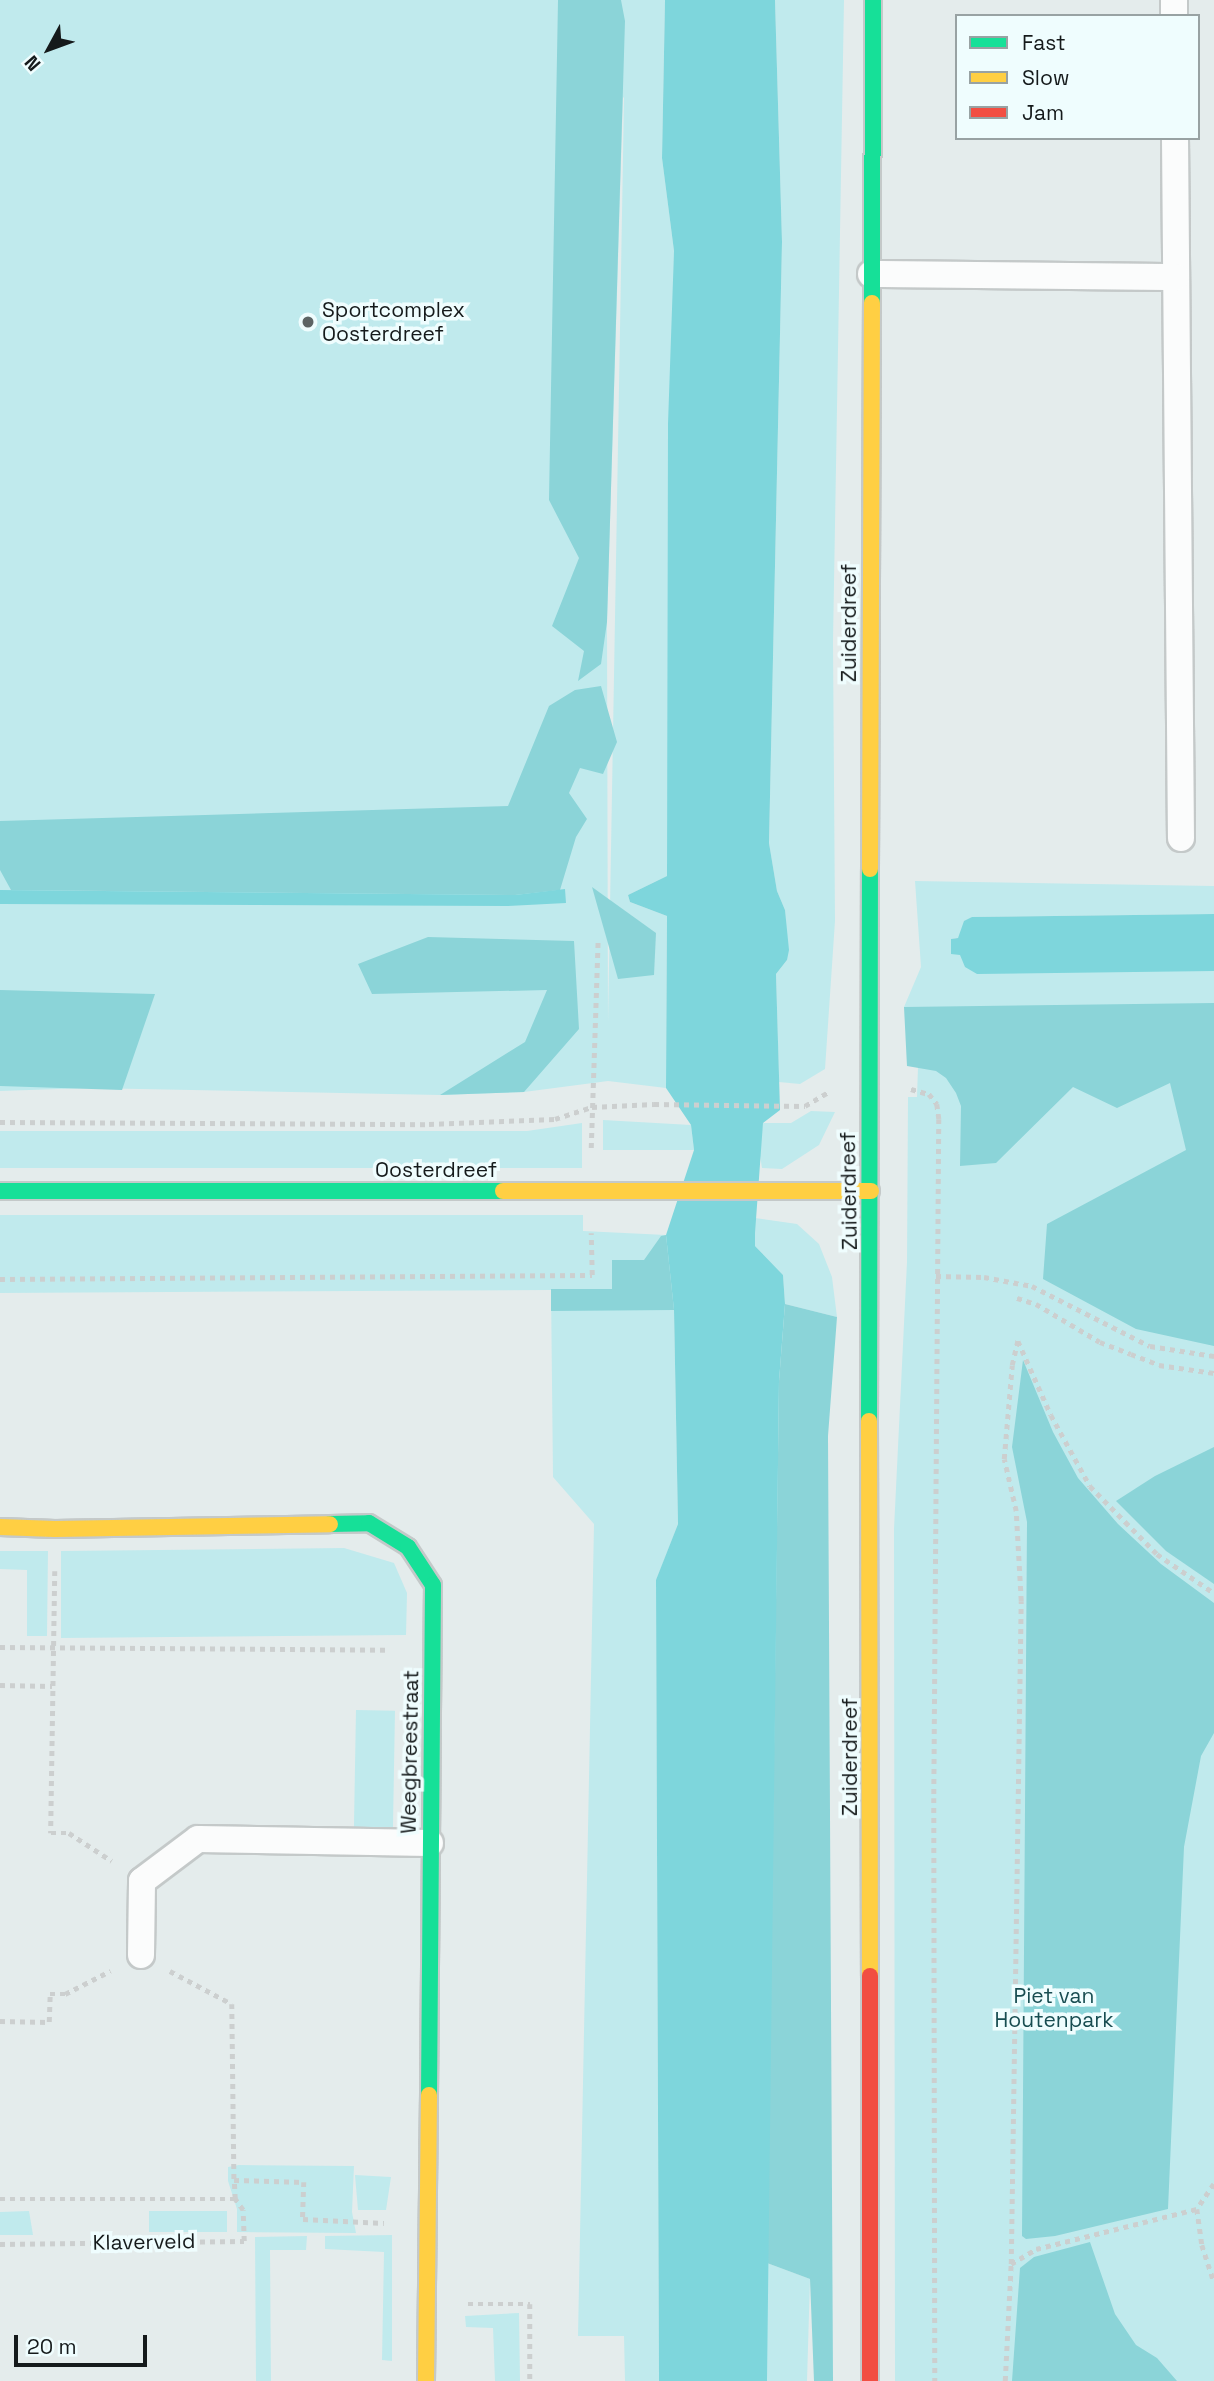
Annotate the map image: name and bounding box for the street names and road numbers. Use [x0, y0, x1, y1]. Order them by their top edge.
street label: Zuiderdreef [836, 564, 862, 682]
street label: Zuiderdreef [835, 1132, 863, 1250]
street label: Oosterdreef [375, 1157, 497, 1183]
street label: Weegbreestraat [396, 1670, 424, 1834]
street label: Zuiderdreef [837, 1698, 863, 1816]
street label: Klaverveld [92, 2229, 196, 2255]

